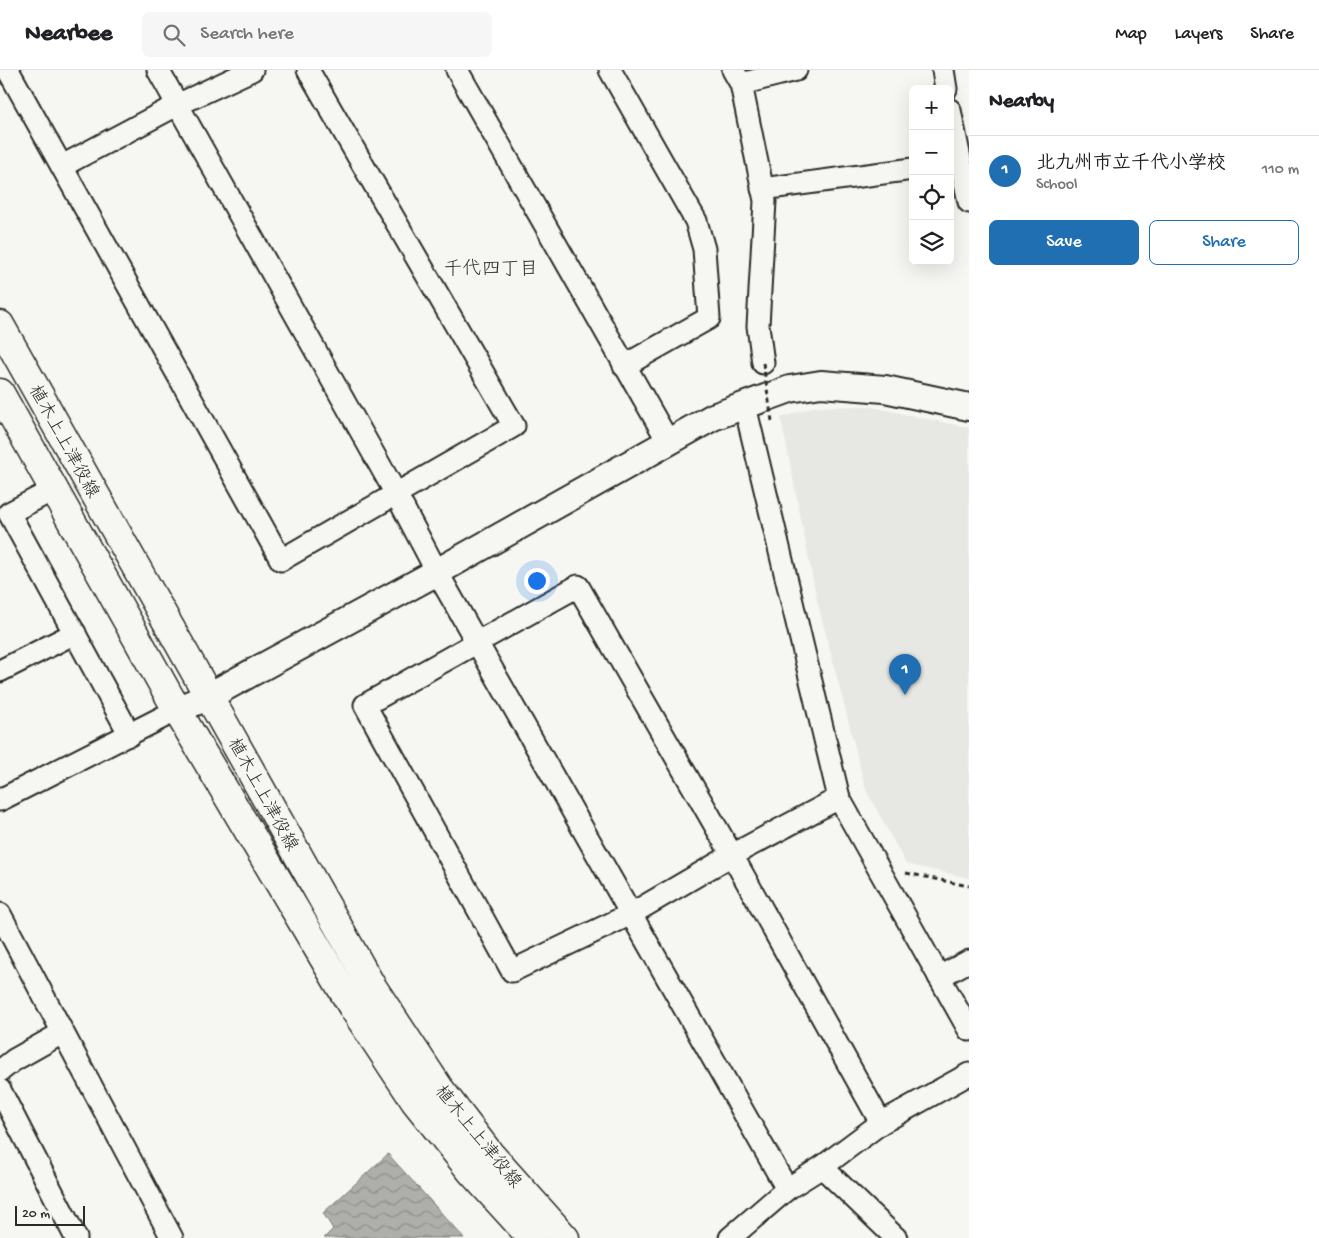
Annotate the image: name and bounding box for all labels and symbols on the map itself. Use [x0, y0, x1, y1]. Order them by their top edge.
district label: 千代四丁目 [443, 258, 539, 282]
street label: 植木上上津役線 [23, 382, 103, 502]
your location [524, 568, 550, 594]
pin: 1 [889, 654, 921, 695]
street label: 植木上上津役線 [222, 735, 302, 855]
street label: 植木上上津役線 [429, 1081, 526, 1193]
scale bar [15, 1203, 85, 1226]

